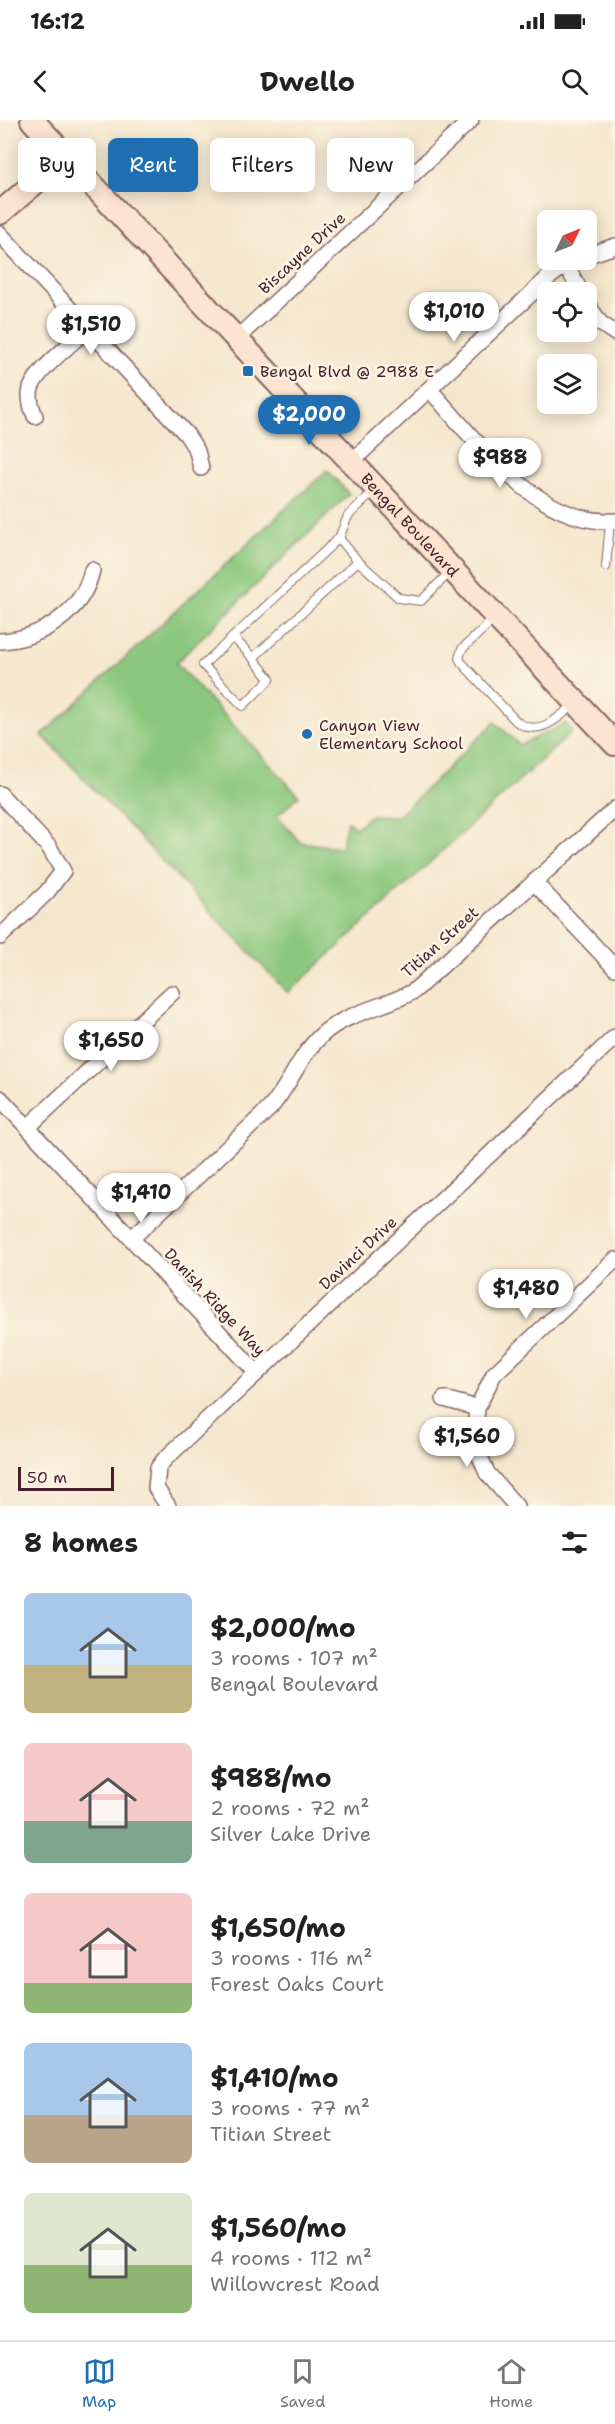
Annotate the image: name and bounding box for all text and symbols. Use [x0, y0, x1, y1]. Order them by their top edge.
text: 16:12 [30, 7, 85, 36]
text: Dwello [260, 63, 355, 100]
icon: back [24, 65, 57, 98]
icon: search [558, 65, 591, 98]
chip: Buy [18, 138, 96, 192]
chip: Rent [108, 138, 198, 192]
chip: Filters [210, 138, 315, 192]
chip: New [327, 138, 414, 192]
street label: Biscayne Drive [254, 207, 350, 299]
north arrow [537, 210, 597, 270]
map controls [537, 210, 597, 414]
button: locate [537, 282, 597, 342]
pin: $1,010 [405, 292, 503, 343]
text: $1,010 [423, 298, 485, 324]
pin: $1,510 [42, 305, 140, 356]
text: $1,510 [61, 311, 121, 337]
button: layers [537, 354, 597, 414]
place label: Bengal Blvd @ 2988 E [260, 361, 434, 382]
marker: Bengal Blvd @ 2988 E [241, 364, 255, 378]
pin: $2,000 [260, 395, 358, 446]
text: $2,000 [272, 401, 346, 427]
pin: $988 [464, 438, 536, 489]
text: $988 [472, 444, 528, 470]
street label: Bengal Boulevard [357, 468, 464, 581]
place label: Canyon View Elementary School [319, 715, 463, 754]
marker: Canyon View Elementary School [300, 727, 314, 741]
street label: Titian Street [397, 902, 483, 982]
pin: $1,650 [62, 1021, 160, 1072]
text: $1,650 [78, 1027, 144, 1053]
pin: $1,410 [92, 1173, 190, 1224]
text: $1,410 [111, 1179, 171, 1205]
street label: Davinci Drive [315, 1212, 401, 1294]
street label: Danish Ridge Way [159, 1244, 271, 1360]
pin: $1,480 [477, 1269, 575, 1320]
text: $1,480 [492, 1275, 560, 1301]
pin: $1,560 [418, 1417, 516, 1468]
text: $1,560 [433, 1423, 501, 1449]
scale bar [18, 1464, 114, 1492]
text: 50 m [27, 1467, 67, 1488]
text: 8 homes [24, 1525, 138, 1560]
icon: filters [558, 1526, 591, 1559]
text: $2,000/mo [210, 1610, 356, 1645]
icon: home [72, 1617, 144, 1689]
text: 3 rooms · 107 m² [210, 1645, 378, 1671]
text: Bengal Boulevard [210, 1671, 378, 1697]
text: $988/mo [210, 1760, 332, 1795]
icon: home [72, 1767, 144, 1839]
text: 2 rooms · 72 m² [210, 1795, 369, 1821]
text: Silver Lake Drive [210, 1821, 371, 1847]
text: $1,650/mo [210, 1910, 346, 1945]
icon: home [72, 1917, 144, 1989]
text: 3 rooms · 116 m² [210, 1945, 372, 1971]
text: Forest Oaks Court [210, 1971, 384, 1997]
text: $1,410/mo [210, 2060, 339, 2095]
icon: home [72, 2067, 144, 2139]
text: 3 rooms · 77 m² [210, 2095, 370, 2121]
text: Titian Street [210, 2121, 331, 2147]
text: $1,560/mo [210, 2210, 347, 2245]
icon: home [72, 2217, 144, 2289]
text: 4 rooms · 112 m² [210, 2245, 372, 2271]
text: Willowcrest Road [210, 2271, 380, 2297]
tab: Map [82, 2355, 116, 2412]
tab: Saved [280, 2355, 325, 2412]
tab: Home [489, 2355, 533, 2412]

